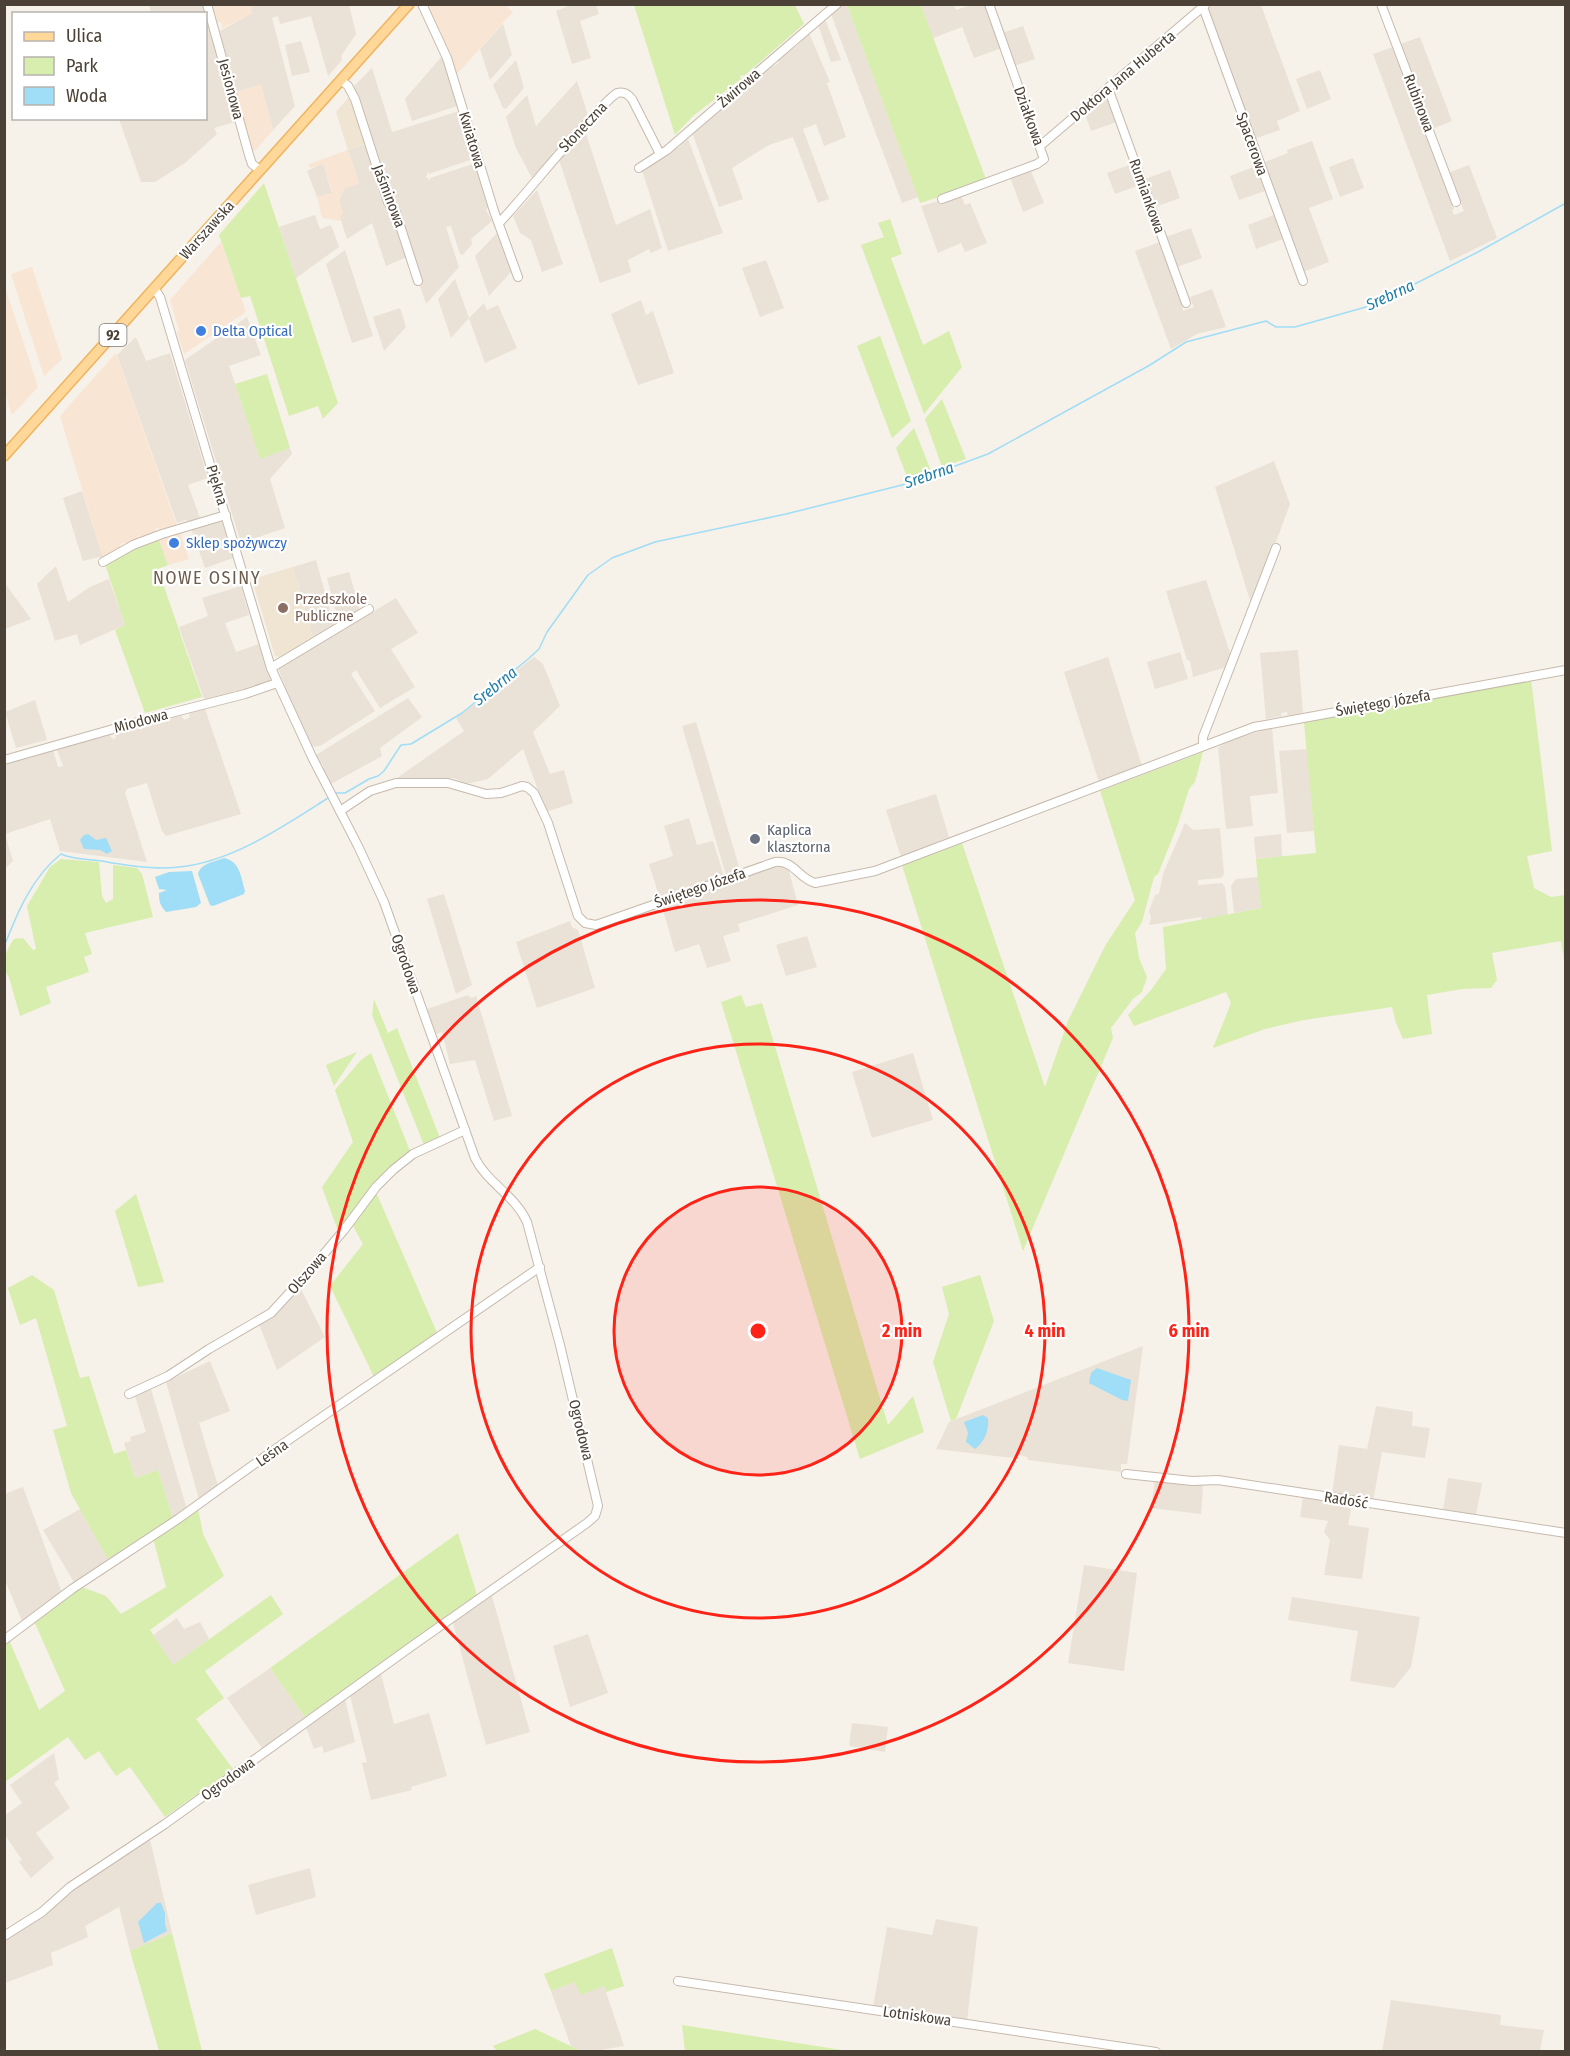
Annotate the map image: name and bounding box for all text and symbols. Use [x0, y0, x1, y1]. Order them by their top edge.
legend [12, 12, 207, 120]
text: Ulica [66, 25, 102, 47]
street label: Doktora Jana Huberta [1067, 27, 1179, 125]
text: Park [66, 55, 99, 77]
street label: Jesionowa [214, 57, 248, 121]
street label: Żwirowa [714, 65, 764, 111]
street label: Rubinowa [1400, 72, 1438, 134]
street label: Działkowa [1010, 84, 1048, 148]
text: Woda [66, 85, 107, 107]
street label: Słoneczna [555, 98, 611, 156]
street label: Kwiatowa [455, 109, 489, 171]
street label: Spacerowa [1232, 110, 1272, 178]
street label: Rumiankowa [1125, 156, 1169, 236]
street label: Jaśminowa [369, 162, 409, 230]
street label: Warszawska [176, 197, 238, 263]
water label: Srebrna [1362, 276, 1417, 315]
place label: Delta Optical [213, 322, 292, 340]
road number: 92 [100, 324, 126, 346]
marker: Delta Optical [194, 324, 208, 338]
water label: Srebrna [901, 458, 956, 493]
street label: Piękna [202, 463, 232, 507]
place label: Sklep spożywczy [186, 534, 287, 552]
marker: Sklep spożywczy [167, 536, 181, 550]
district label: NOWE OSINY [153, 567, 261, 589]
place label: Przedszkole Publiczne [295, 590, 367, 625]
marker: Przedszkole Publiczne [276, 601, 290, 615]
water label: Srebrna [468, 663, 521, 710]
street label: Świętego Józefa [1334, 686, 1432, 720]
street label: Miodowa [112, 705, 170, 737]
place label: Kaplica klasztorna [767, 821, 831, 856]
marker: Kaplica klasztorna [748, 832, 762, 846]
street label: Świętego Józefa [652, 864, 748, 912]
street label: Ogrodowa [387, 932, 425, 996]
street label: Olszowa [284, 1248, 330, 1298]
text: 2 min [881, 1320, 922, 1342]
text: 4 min [1025, 1320, 1065, 1342]
text: 6 min [1169, 1320, 1210, 1342]
centre of rings [748, 1321, 768, 1341]
street label: Ogrodowa [565, 1398, 597, 1462]
street label: Leśna [252, 1435, 292, 1471]
street label: Radość [1323, 1488, 1370, 1512]
street label: Ogrodowa [198, 1753, 258, 1805]
street label: Lotniskowa [882, 2002, 952, 2030]

